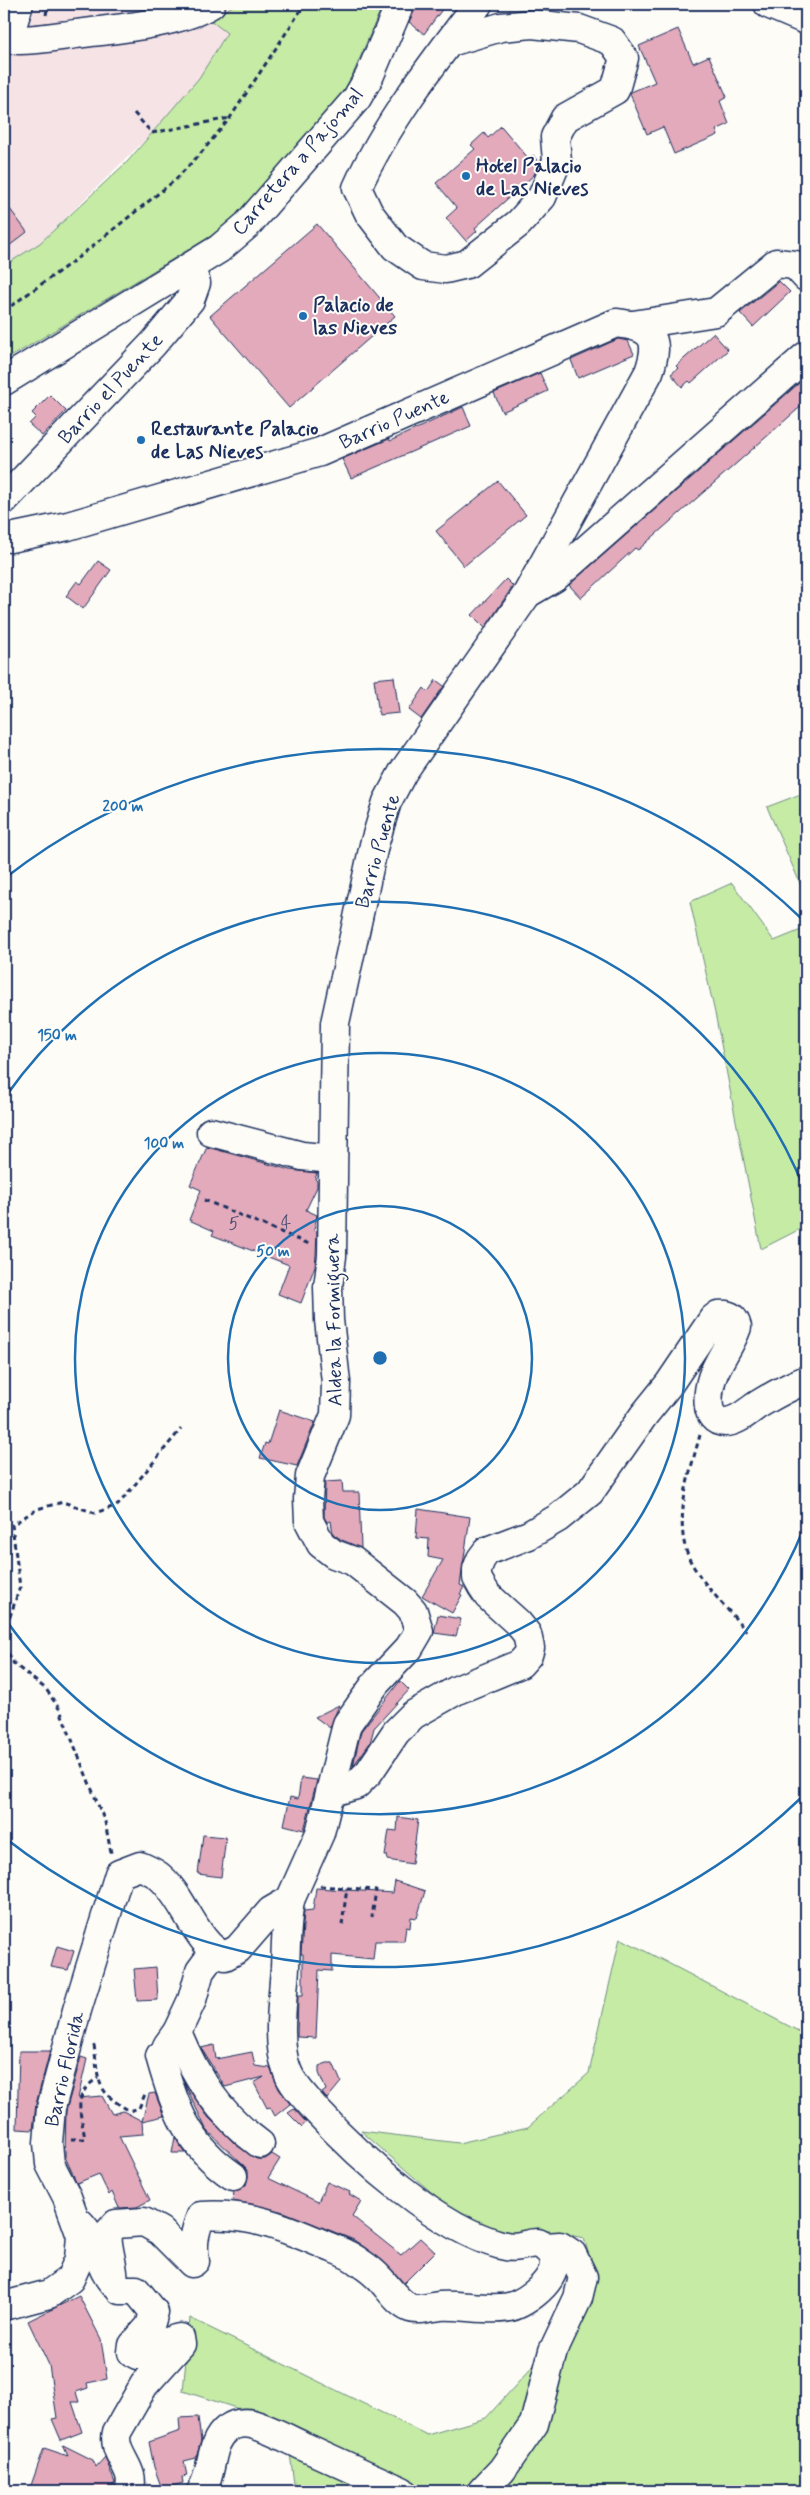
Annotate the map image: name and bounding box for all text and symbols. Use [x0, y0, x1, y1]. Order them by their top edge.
street label: Carretera a Pajomal [226, 82, 370, 242]
place label: Hotel Palacio de Las Nieves [476, 153, 588, 203]
marker: Hotel Palacio de Las Nieves [460, 170, 472, 182]
place label: Palacio de las Nieves [313, 292, 397, 342]
marker: Palacio de las Nieves [297, 310, 309, 322]
street label: Barrio el Puente [53, 328, 170, 450]
street label: Barrio Puente [335, 384, 454, 457]
place label: Restaurante Palacio de Las Nieves [151, 416, 318, 466]
marker: Restaurante Palacio de Las Nieves [135, 434, 147, 446]
street label: Barrio Puente [349, 791, 408, 912]
text: 200 m [103, 797, 144, 817]
text: 150 m [37, 1026, 77, 1046]
text: 100 m [144, 1134, 184, 1154]
house number: 4 [281, 1211, 291, 1235]
house number: 5 [229, 1212, 240, 1236]
street label: Aldea la Formiguera [319, 1232, 352, 1407]
text: 50 m [256, 1242, 290, 1262]
centre of rings [371, 1349, 389, 1367]
street label: Barrio Florida [39, 2008, 92, 2130]

